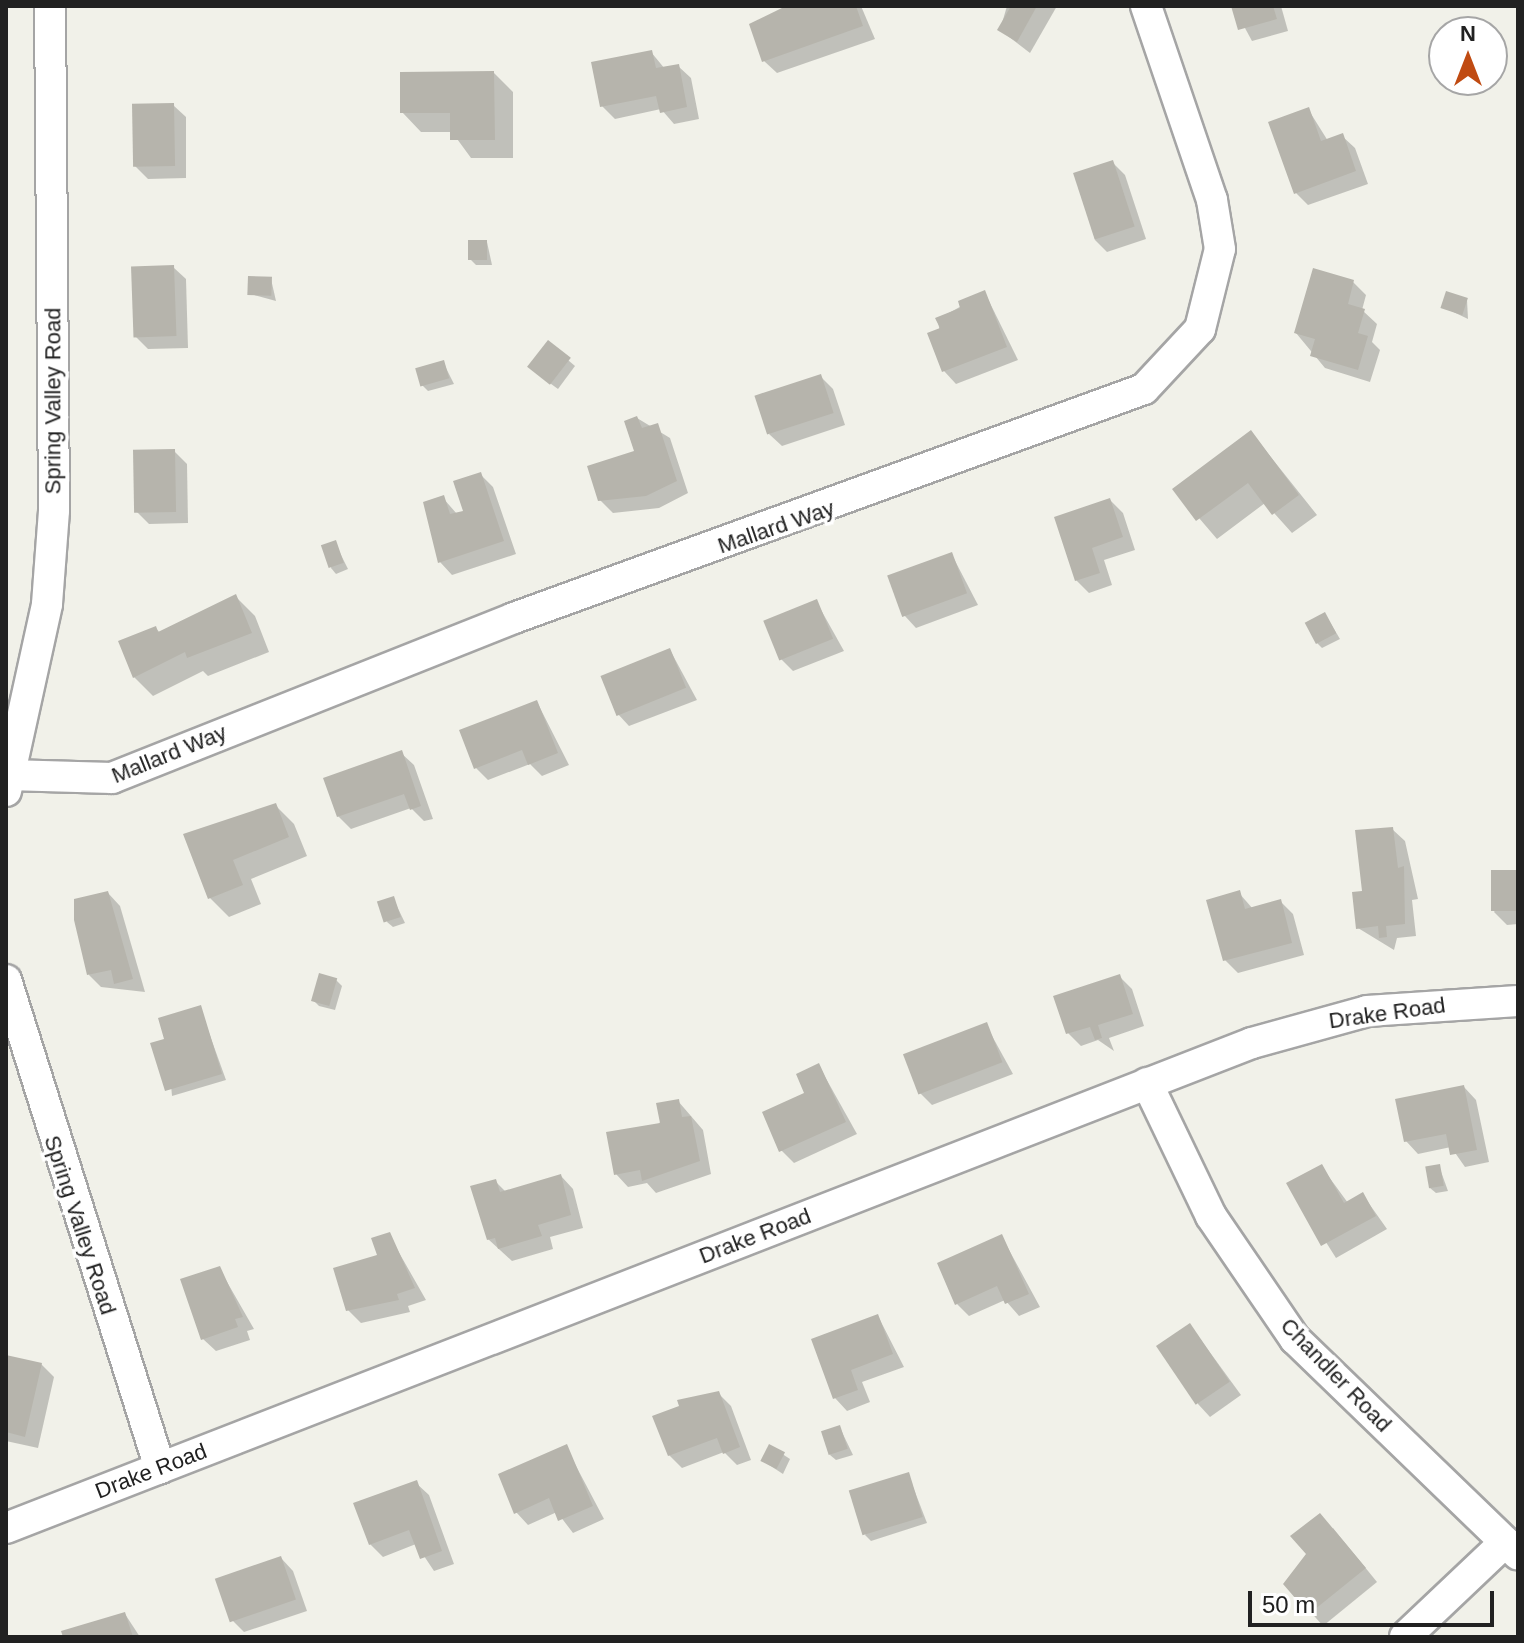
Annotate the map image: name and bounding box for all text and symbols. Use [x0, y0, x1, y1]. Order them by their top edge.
north arrow [1428, 16, 1508, 96]
text: N [1460, 21, 1476, 46]
street label: Spring Valley Road [40, 308, 66, 494]
street label: Mallard Way [714, 495, 838, 559]
street label: Mallard Way [108, 719, 230, 789]
street label: Drake Road [1327, 992, 1447, 1034]
street label: Spring Valley Road [39, 1132, 121, 1318]
street label: Drake Road [695, 1203, 815, 1269]
street label: Chandler Road [1275, 1313, 1397, 1437]
street label: Drake Road [91, 1438, 211, 1504]
scale bar [1252, 1575, 1498, 1625]
text: 50 m [1262, 1591, 1315, 1618]

